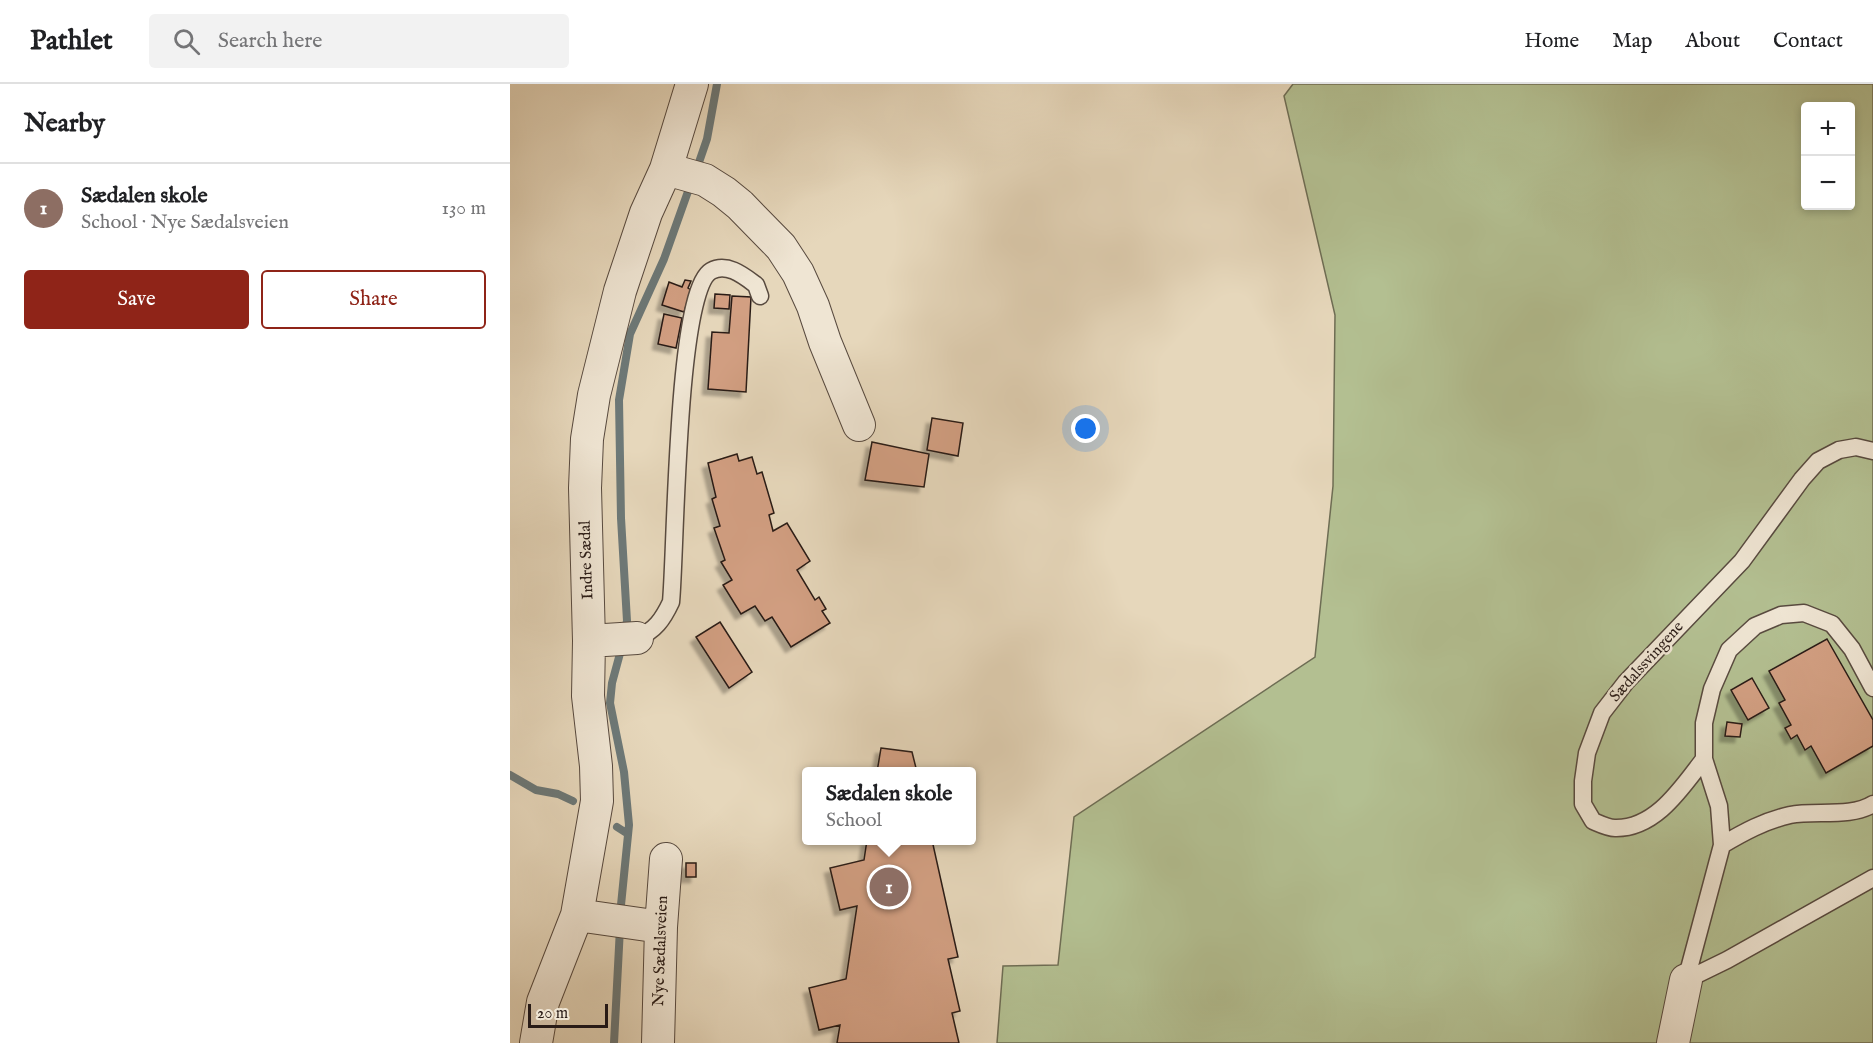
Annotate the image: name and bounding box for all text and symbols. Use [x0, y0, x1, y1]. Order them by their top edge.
search box [149, 14, 569, 68]
text: Pathlet [30, 24, 113, 59]
icon: search [170, 25, 203, 58]
text: Search here [218, 27, 322, 55]
text: Home [1524, 28, 1579, 55]
text: Map [1612, 28, 1652, 55]
text: About [1685, 28, 1740, 55]
text: Contact [1773, 28, 1843, 55]
map controls [1801, 102, 1855, 210]
button: + [1801, 102, 1855, 156]
text: Nearby [24, 107, 105, 140]
button: − [1801, 156, 1855, 210]
text: Sædalen skole [81, 182, 208, 210]
text: 1 [40, 196, 47, 221]
text: 130 m [441, 196, 486, 221]
text: School · Nye Sædalsveien [81, 210, 289, 235]
button: Save [24, 270, 249, 329]
button: Share [261, 270, 486, 329]
your location [1071, 414, 1100, 443]
street label: Indre Sædal [576, 519, 598, 600]
street label: Sædalssvingene [1606, 618, 1688, 706]
popup [802, 767, 976, 845]
text: Sædalen skole [826, 780, 952, 808]
text: School [826, 808, 882, 833]
pin: 1 [870, 864, 908, 910]
street label: Nye Sædalsveien [649, 895, 673, 1007]
scale bar [528, 1001, 608, 1028]
text: 20 m [537, 1004, 568, 1024]

